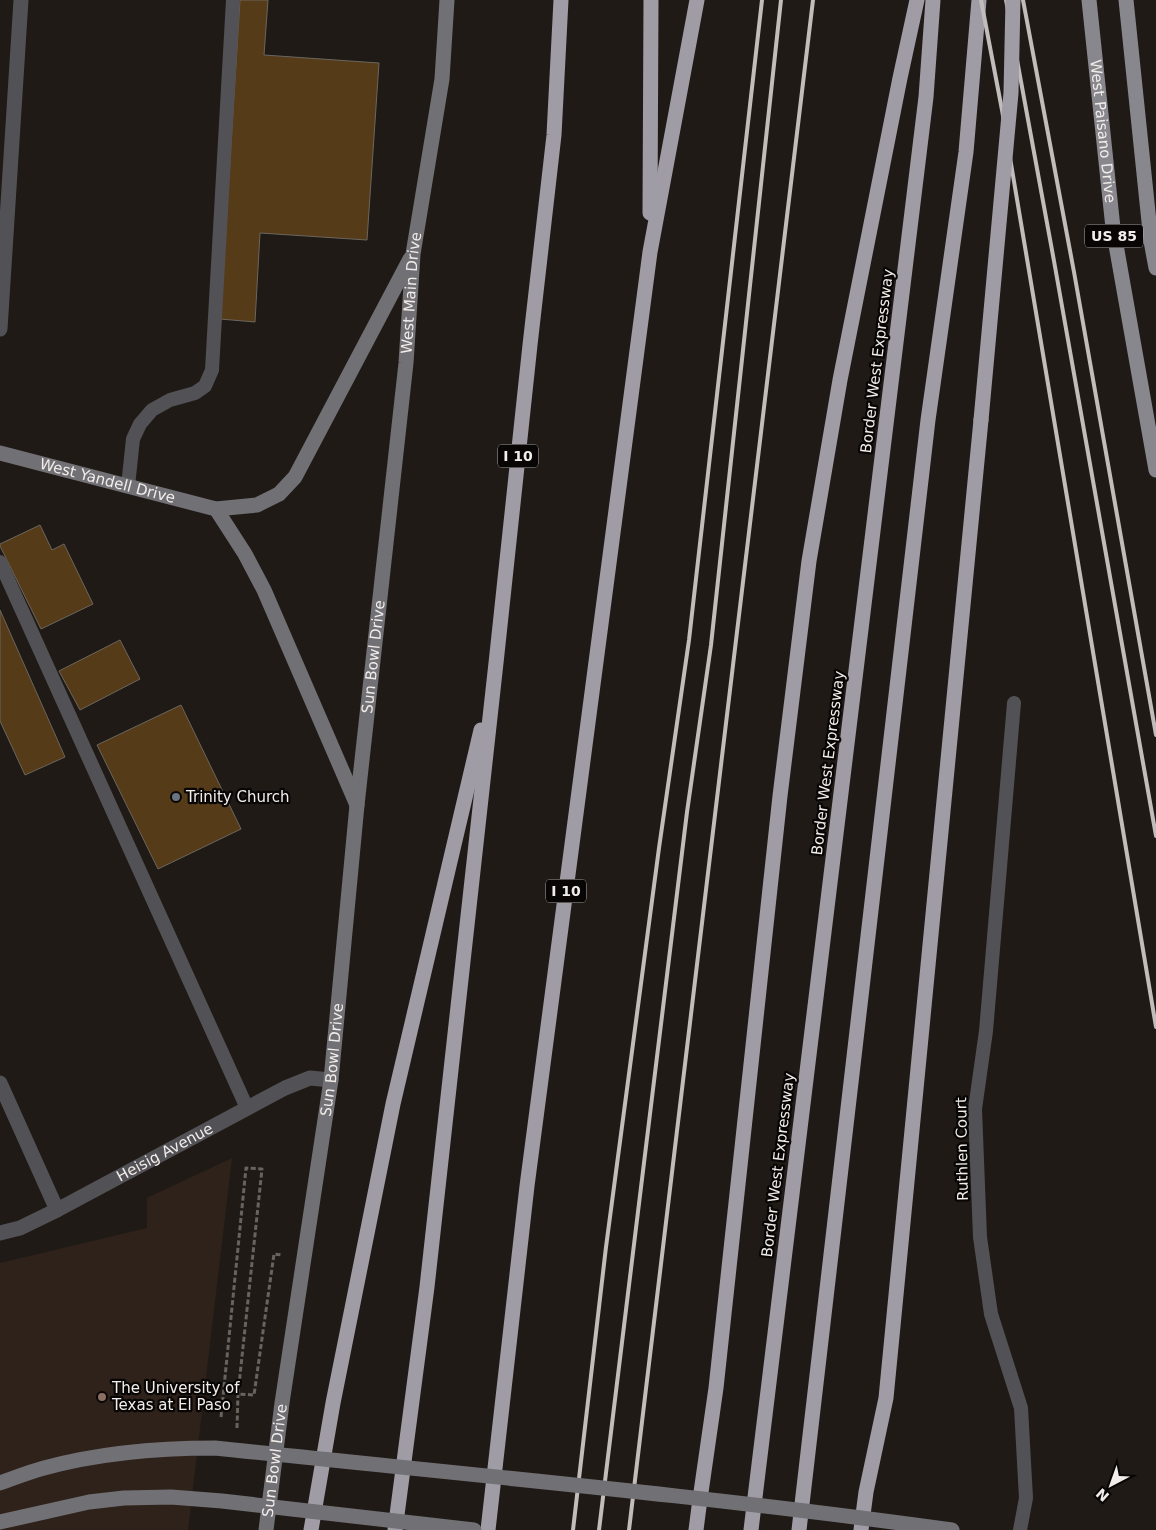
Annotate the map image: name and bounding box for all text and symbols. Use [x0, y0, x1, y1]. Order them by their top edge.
street label: West Paisano Drive [1086, 59, 1119, 204]
road number: US 85 [1085, 225, 1143, 248]
street label: West Main Drive [398, 231, 426, 354]
street label: Border West Expressway [857, 268, 897, 454]
road number: I 10 [498, 444, 538, 468]
street label: West Yandell Drive [38, 455, 177, 507]
street label: Sun Bowl Drive [358, 599, 389, 715]
street label: Border West Expressway [808, 670, 848, 856]
place label: Trinity Church [185, 788, 290, 806]
marker: Trinity Church [170, 791, 182, 803]
road number: I 10 [546, 879, 586, 902]
street label: Sun Bowl Drive [317, 1002, 347, 1118]
street label: Border West Expressway [758, 1072, 798, 1258]
street label: Ruthlen Court [952, 1097, 972, 1201]
street label: Heisig Avenue [113, 1119, 216, 1185]
place label: The University of Texas at El Paso [111, 1379, 240, 1414]
marker: The University of Texas at El Paso [96, 1391, 108, 1403]
street label: Sun Bowl Drive [259, 1403, 291, 1518]
north arrow [1086, 1460, 1136, 1510]
text: N [1093, 1485, 1112, 1505]

